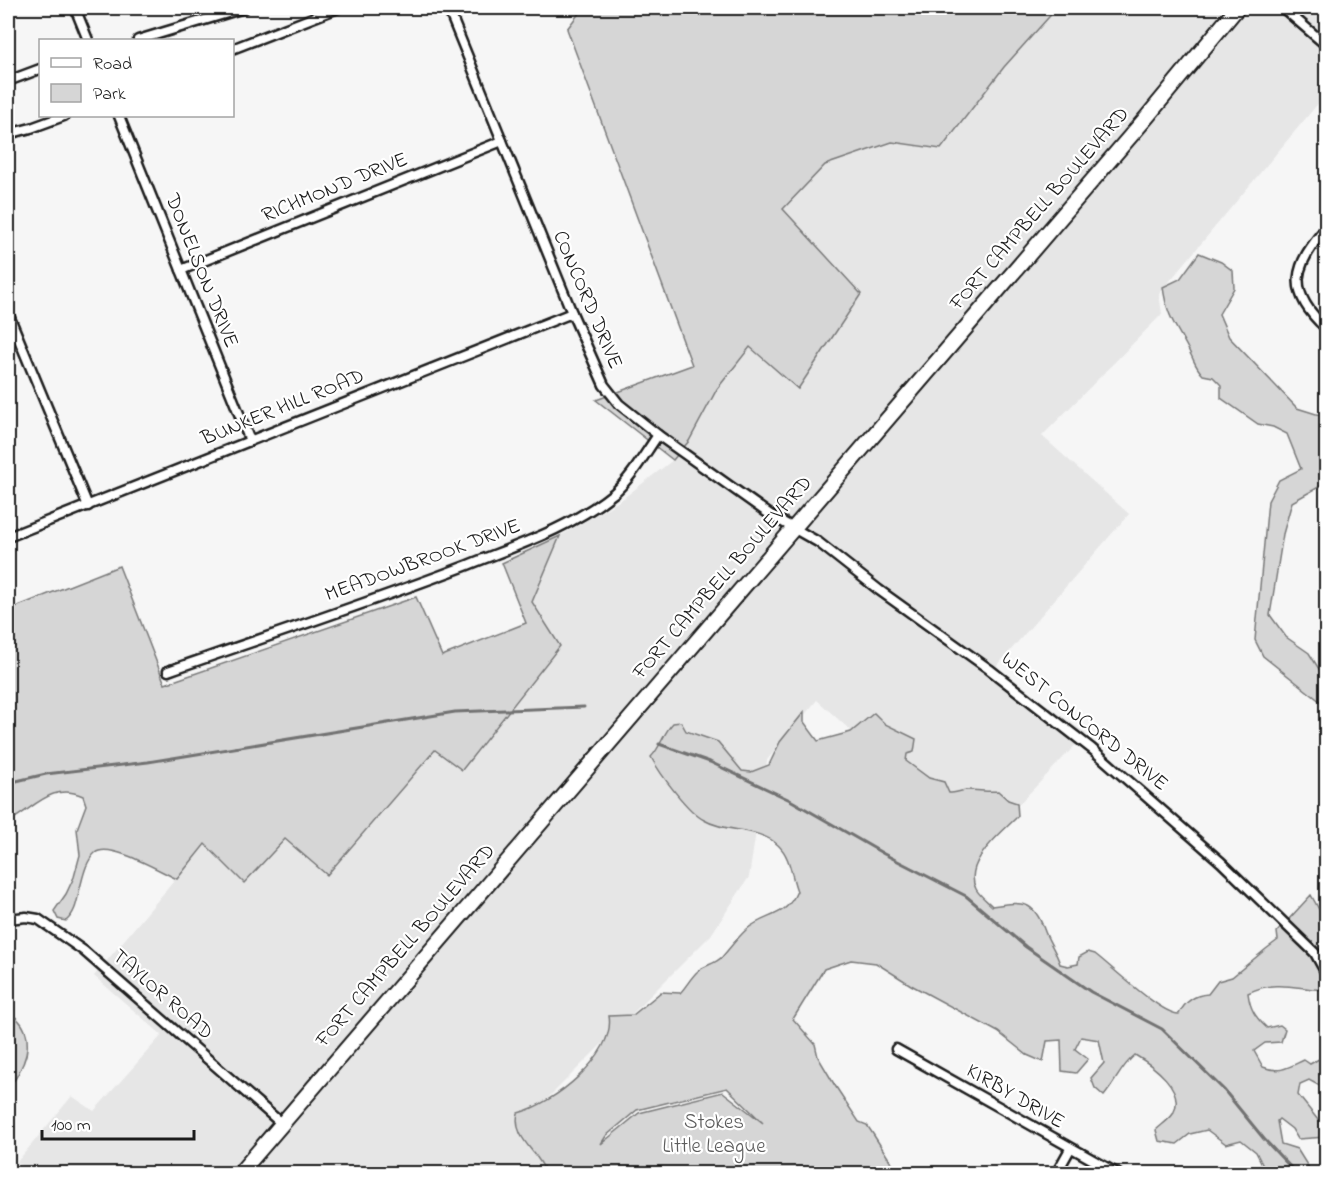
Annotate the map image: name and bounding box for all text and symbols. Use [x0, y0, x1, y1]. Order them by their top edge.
legend [39, 39, 234, 117]
text: Road [93, 52, 132, 78]
text: Park [93, 82, 126, 108]
street label: FORT CAMPBELL BOULEVARD [943, 101, 1137, 318]
street label: RICHMOND DRIVE [258, 145, 412, 231]
street label: DONELSON DRIVE [156, 188, 246, 353]
street label: CONCORD DRIVE [544, 226, 630, 374]
street label: BUNKER HILL ROAD [196, 362, 369, 455]
street label: FORT CAMPBELL BOULEVARD [626, 470, 820, 687]
street label: MEADOWBROOK DRIVE [321, 512, 525, 610]
street label: WEST CONCORD DRIVE [994, 645, 1174, 799]
street label: FORT CAMPBELL BOULEVARD [309, 838, 503, 1055]
street label: TAYLOR ROAD [105, 942, 219, 1048]
street label: KIRBY DRIVE [960, 1057, 1070, 1137]
scale bar [42, 1103, 194, 1141]
park label: Stokes Little League [662, 1108, 766, 1164]
text: 100 m [51, 1113, 91, 1139]

